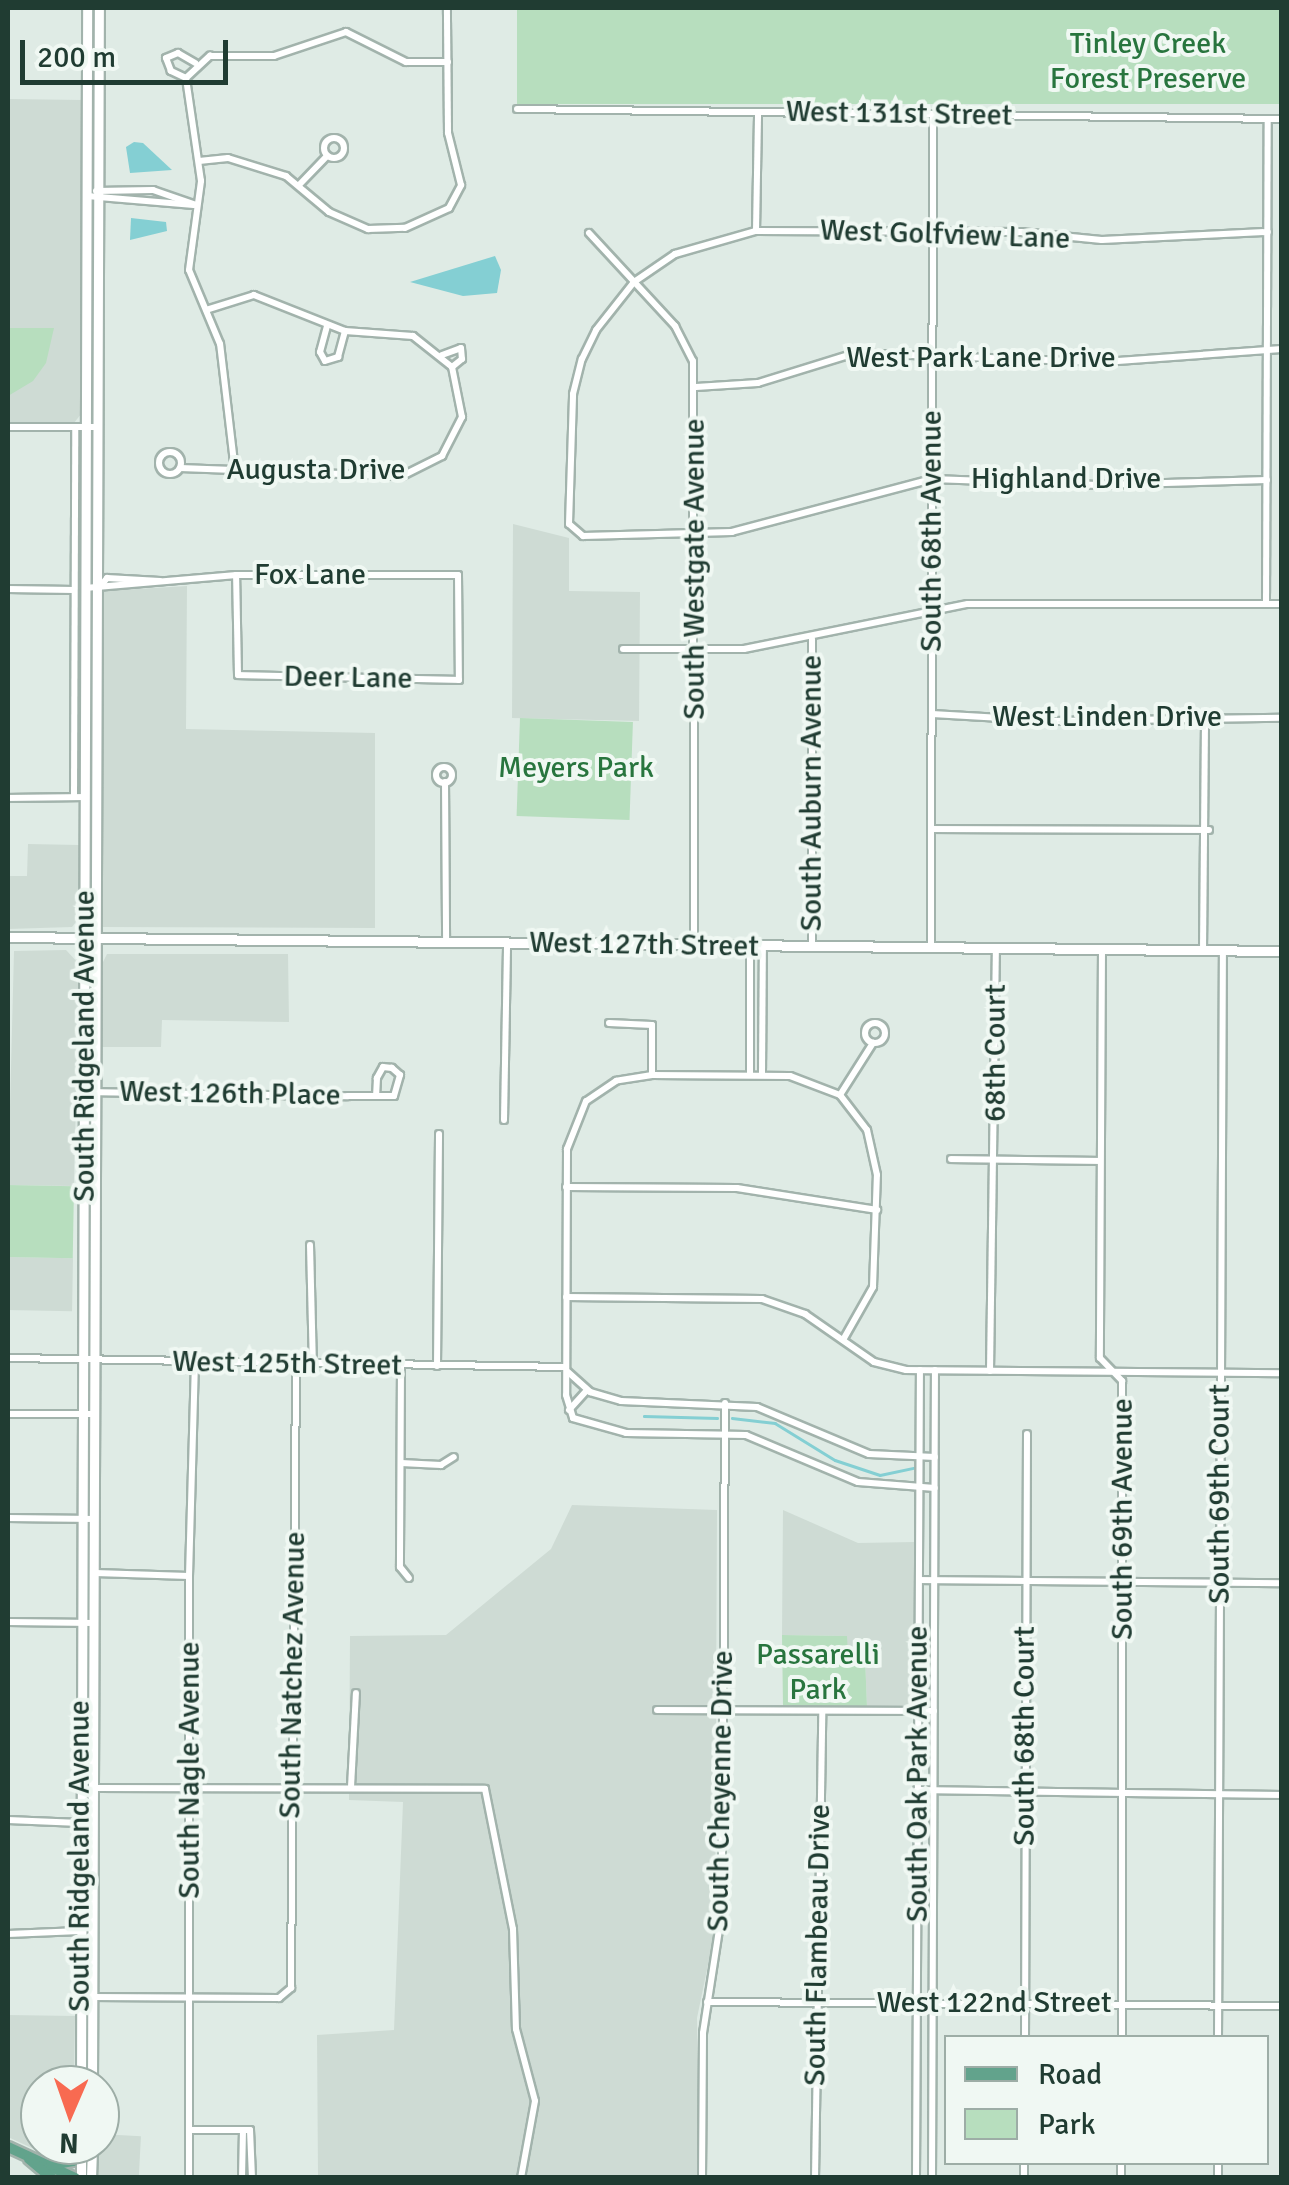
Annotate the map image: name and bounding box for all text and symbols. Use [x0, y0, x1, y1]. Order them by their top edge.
scale bar [25, 20, 232, 82]
park label: Tinley Creek Forest Preserve [1050, 26, 1246, 96]
text: 200 m [37, 39, 116, 76]
street label: West 131st Street [785, 94, 1013, 134]
street label: West Golfview Lane [819, 213, 1071, 257]
street label: West Park Lane Drive [846, 340, 1116, 376]
street label: South 68th Avenue [914, 410, 950, 652]
street label: South Westgate Avenue [677, 418, 713, 720]
street label: Augusta Drive [226, 452, 406, 488]
street label: Highland Drive [971, 461, 1161, 497]
street label: Fox Lane [254, 557, 366, 593]
street label: South Auburn Avenue [794, 655, 830, 931]
street label: Deer Lane [283, 659, 413, 697]
street label: West Linden Drive [992, 699, 1222, 735]
park label: Meyers Park [498, 750, 654, 786]
street label: South Ridgeland Avenue [67, 890, 103, 1202]
street label: West 127th Street [529, 925, 759, 965]
street label: 68th Court [978, 984, 1014, 1122]
street label: West 126th Place [119, 1074, 341, 1114]
street label: West 125th Street [172, 1344, 402, 1384]
street label: South 69th Court [1202, 1384, 1238, 1604]
street label: South 69th Avenue [1105, 1398, 1141, 1640]
street label: South Natchez Avenue [272, 1531, 314, 1819]
street label: South Oak Park Avenue [900, 1626, 936, 1922]
street label: South 68th Court [1007, 1626, 1043, 1846]
park label: Passarelli Park [756, 1637, 880, 1708]
street label: South Nagle Avenue [172, 1641, 208, 1899]
street label: South Cheyenne Drive [701, 1650, 741, 1932]
street label: South Ridgeland Avenue [62, 1700, 98, 2012]
street label: South Flambeau Drive [798, 1804, 838, 2086]
street label: West 122nd Street [876, 1985, 1112, 2021]
legend [944, 2035, 1269, 2165]
text: Road [1038, 2056, 1102, 2093]
north arrow [20, 2065, 120, 2165]
text: Park [1038, 2106, 1096, 2143]
text: N [59, 2126, 79, 2160]

